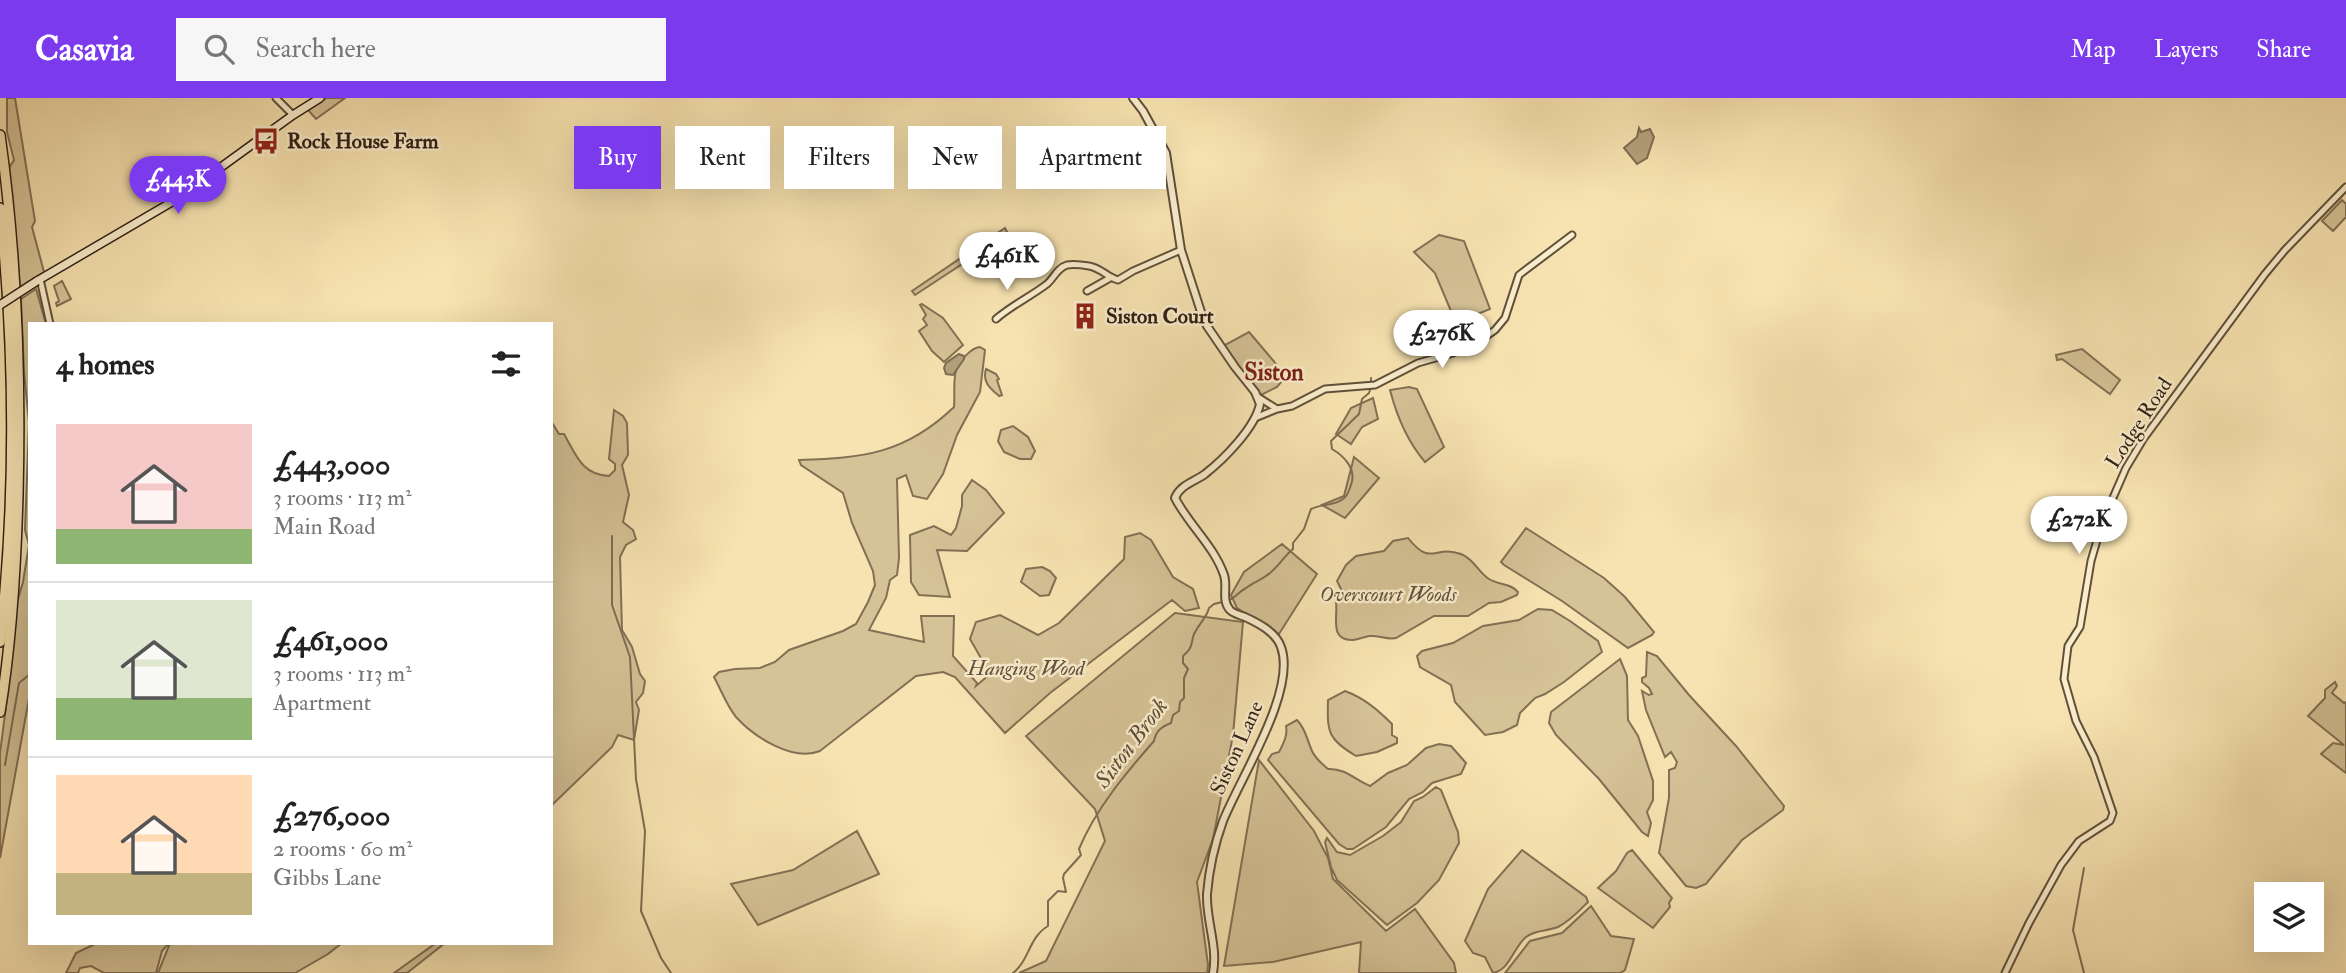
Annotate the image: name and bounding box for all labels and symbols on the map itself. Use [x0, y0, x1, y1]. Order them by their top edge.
bus stop icon: Rock House Farm [251, 126, 281, 156]
place label: Rock House Farm [287, 128, 439, 155]
pin: £443K [129, 156, 227, 216]
pin: £461K [958, 232, 1056, 292]
building icon: Siston Court [1070, 301, 1100, 331]
place label: Siston Court [1106, 303, 1214, 330]
pin: £276K [1393, 310, 1491, 370]
district label: Siston [1244, 357, 1304, 388]
street label: Lodge Road [2100, 372, 2179, 474]
pin: £272K [2030, 496, 2128, 556]
park label: Overscourt Woods [1320, 581, 1458, 608]
park label: Hanging Wood [967, 655, 1086, 682]
water label: Siston Brook [1087, 692, 1174, 794]
street label: Siston Lane [1204, 697, 1270, 799]

